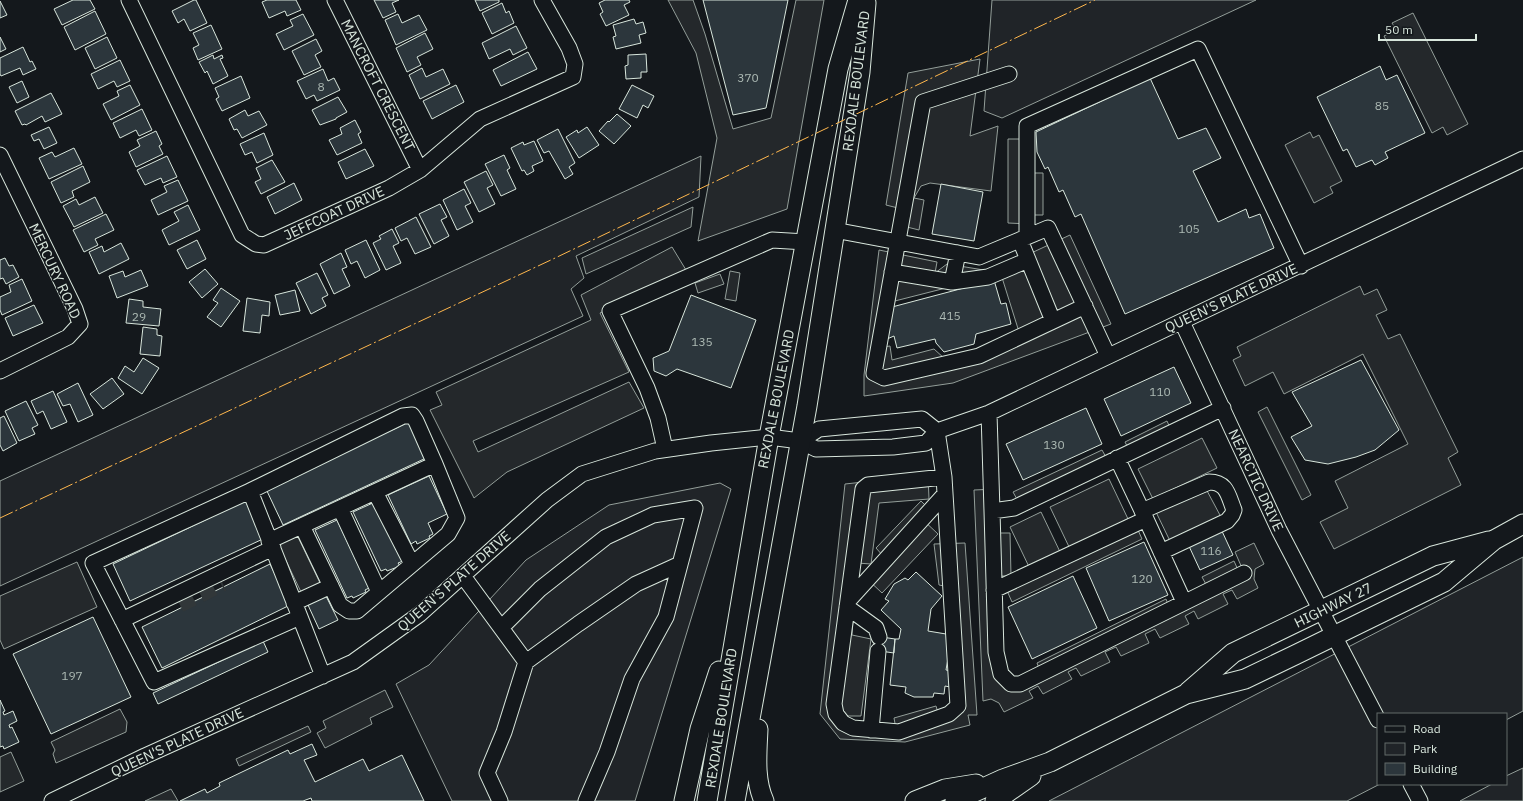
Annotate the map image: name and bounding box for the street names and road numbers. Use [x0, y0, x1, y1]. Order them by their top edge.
street label: REXDALE BOULEVARD [838, 10, 874, 152]
street label: MANCROFT CRESCENT [337, 16, 419, 154]
street label: JEFFCOAT DRIVE [281, 182, 387, 244]
street label: MERCURY ROAD [25, 220, 85, 322]
street label: QUEEN'S PLATE DRIVE [1162, 259, 1300, 337]
street label: REXDALE BOULEVARD [754, 328, 798, 470]
street label: NEARCTIC DRIVE [1224, 426, 1288, 534]
street label: QUEEN'S PLATE DRIVE [394, 527, 514, 635]
street label: HIGHWAY 27 [1291, 578, 1375, 632]
street label: REXDALE BOULEVARD [701, 647, 741, 789]
street label: QUEEN'S PLATE DRIVE [108, 703, 246, 781]

